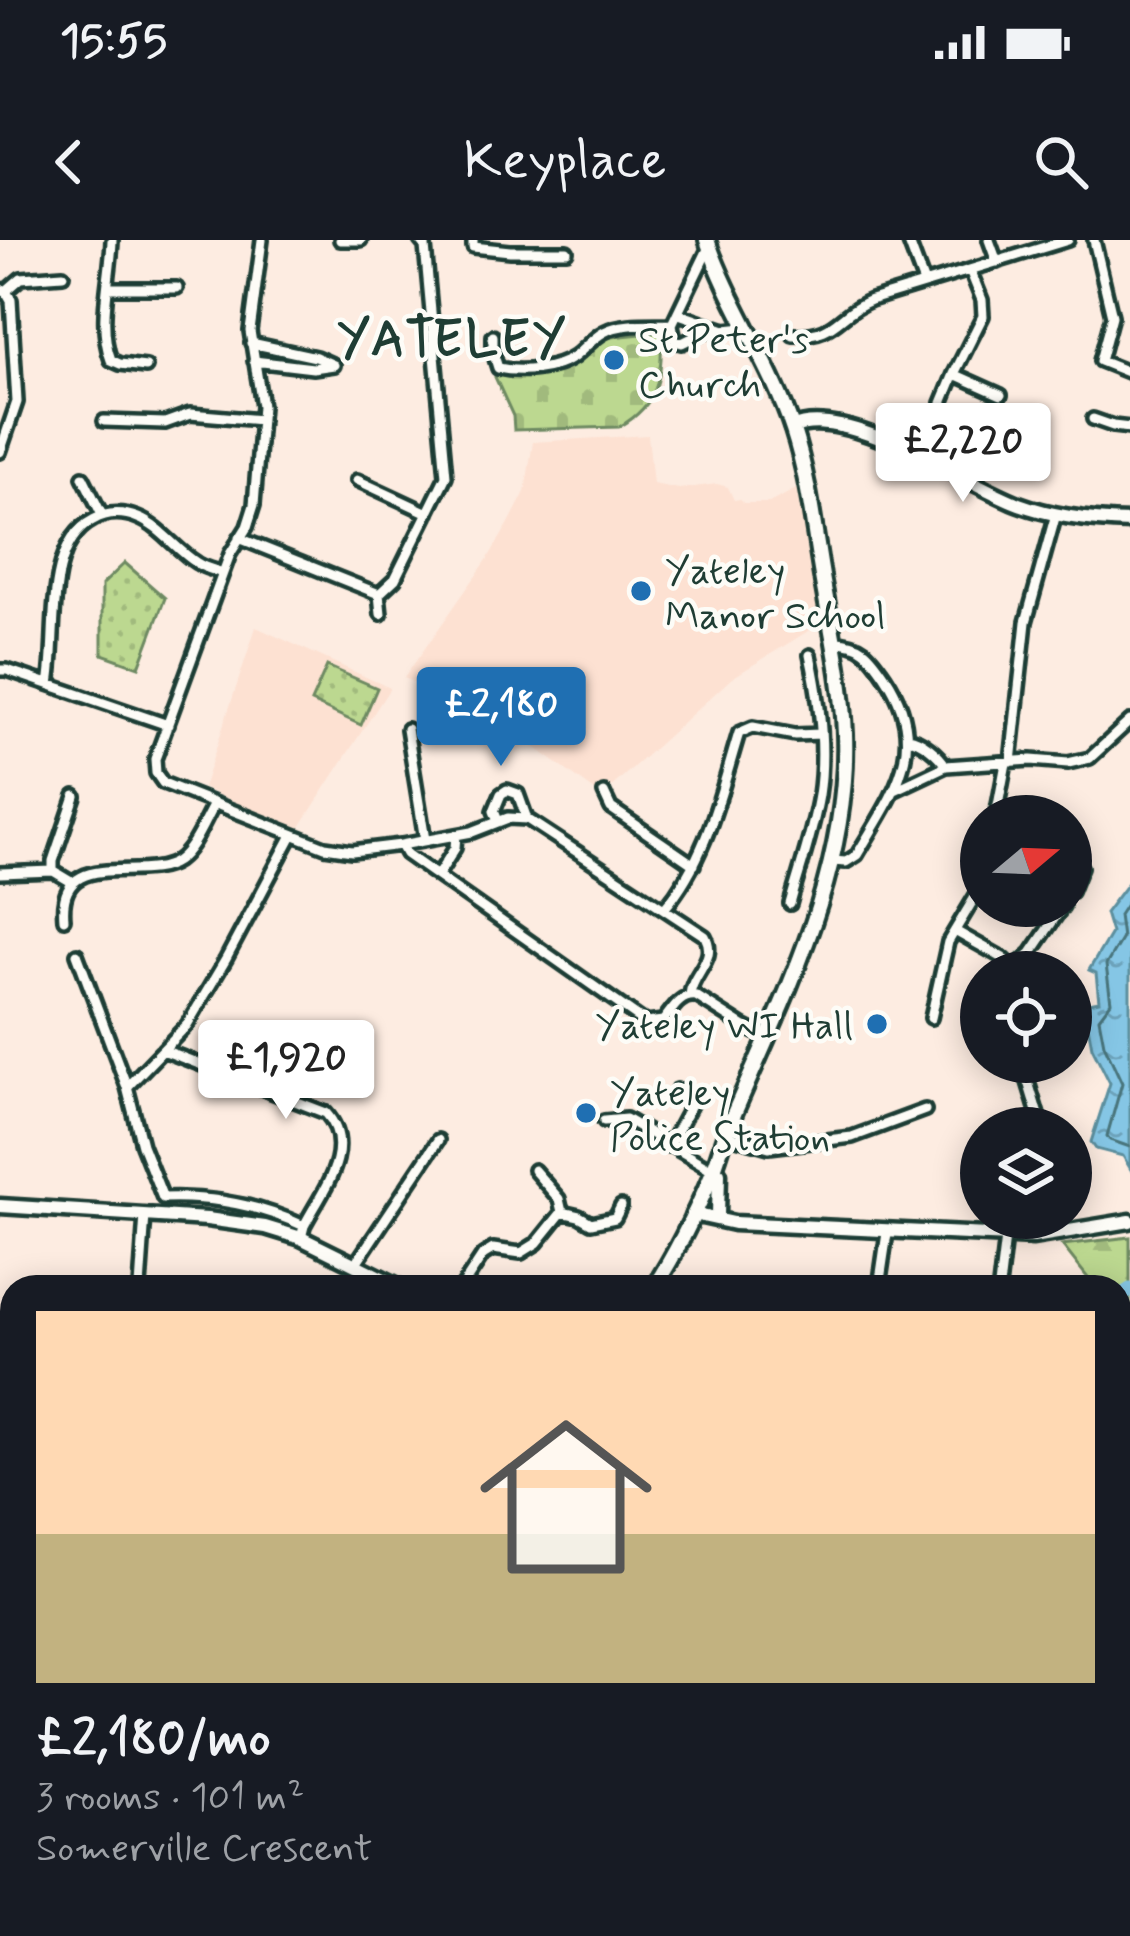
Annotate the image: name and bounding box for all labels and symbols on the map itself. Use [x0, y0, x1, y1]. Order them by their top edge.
district label: YATELEY [337, 308, 569, 374]
place label: St Peter's Church [638, 316, 809, 412]
marker: St Peter's Church [601, 347, 627, 373]
pin: £2,220 [865, 403, 1061, 505]
place label: Yateley Manor School [665, 547, 886, 643]
marker: Yateley Manor School [628, 578, 654, 604]
pin: £2,180 [403, 667, 599, 769]
north arrow [960, 795, 1092, 927]
place label: Yateley WI Hall [595, 1002, 853, 1053]
marker: Yateley WI Hall [864, 1011, 890, 1037]
pin: £1,920 [188, 1020, 384, 1122]
place label: Yateley Police Station [610, 1069, 830, 1165]
marker: Yateley Police Station [573, 1100, 599, 1126]

